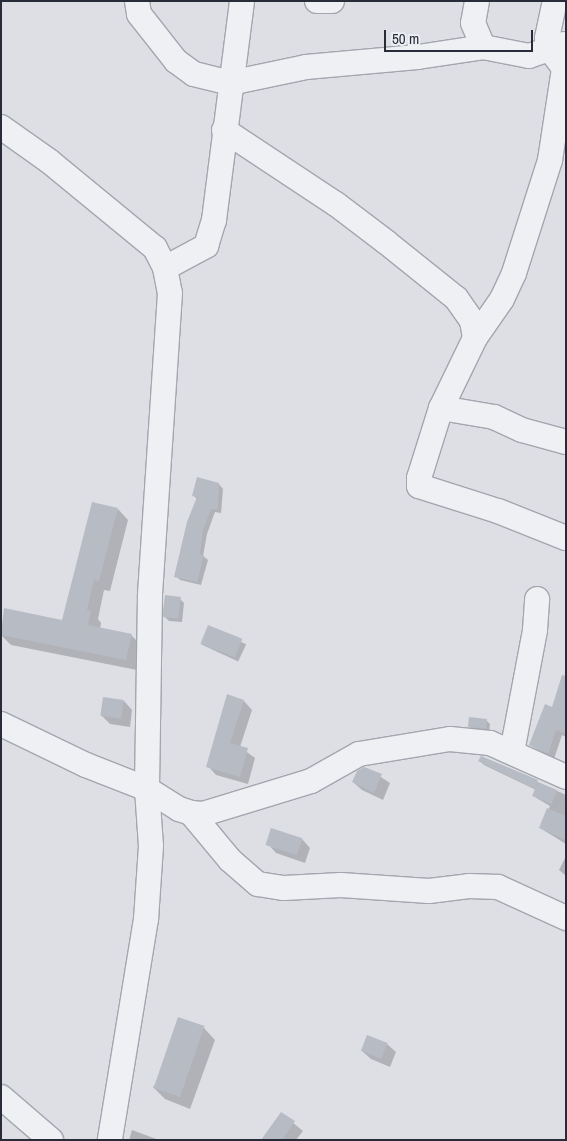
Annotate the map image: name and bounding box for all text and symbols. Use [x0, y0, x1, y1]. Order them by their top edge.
scale bar [387, 20, 536, 52]
text: 50 m [392, 28, 419, 49]

